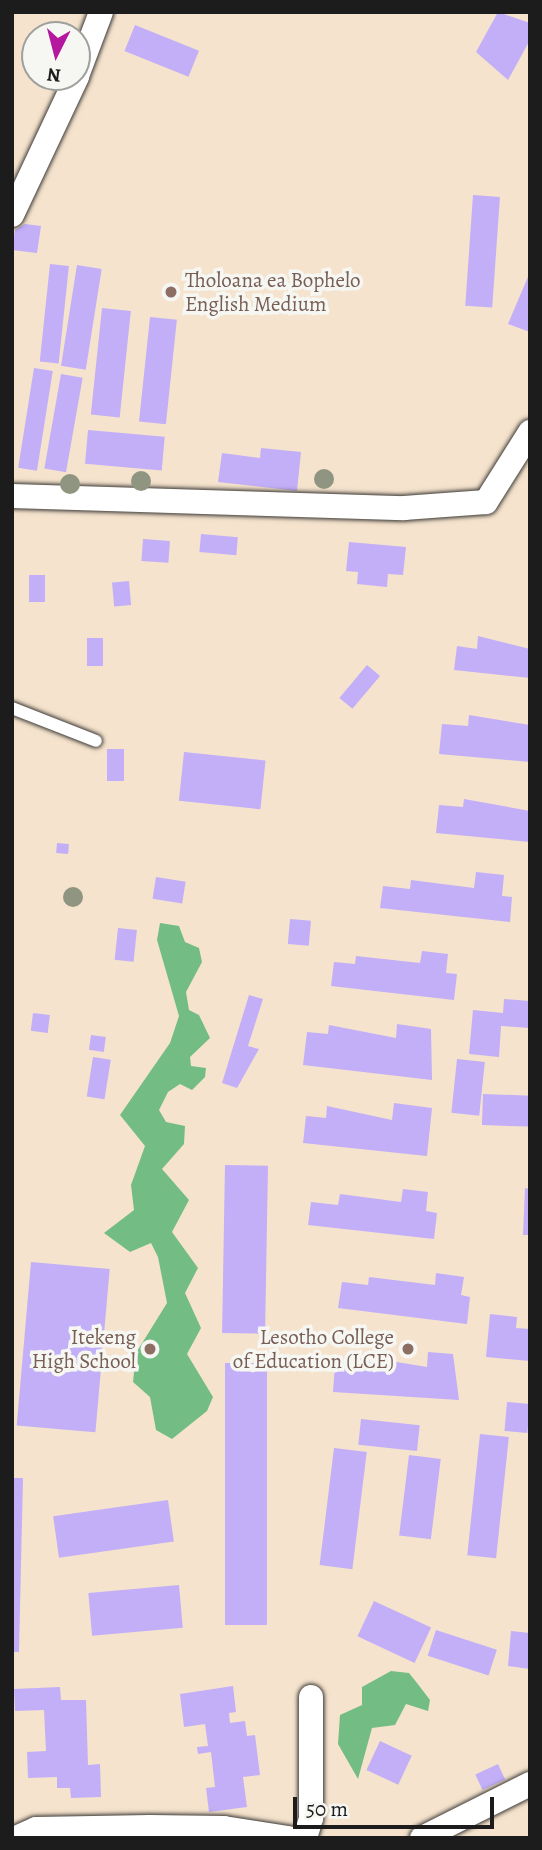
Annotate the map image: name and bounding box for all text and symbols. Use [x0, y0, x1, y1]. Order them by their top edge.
north arrow [21, 21, 91, 91]
text: N [46, 61, 62, 89]
place label: Tholoana ea Bophelo English Medium [185, 267, 360, 317]
marker: Tholoana ea Bophelo English Medium [163, 284, 179, 300]
place label: Itekeng High School [32, 1324, 136, 1374]
place label: Lesotho College of Education (LCE) [233, 1324, 394, 1374]
marker: Itekeng High School [142, 1341, 158, 1357]
marker: Lesotho College of Education (LCE) [400, 1341, 416, 1357]
scale bar [297, 1784, 498, 1828]
text: 50 m [306, 1795, 348, 1823]

